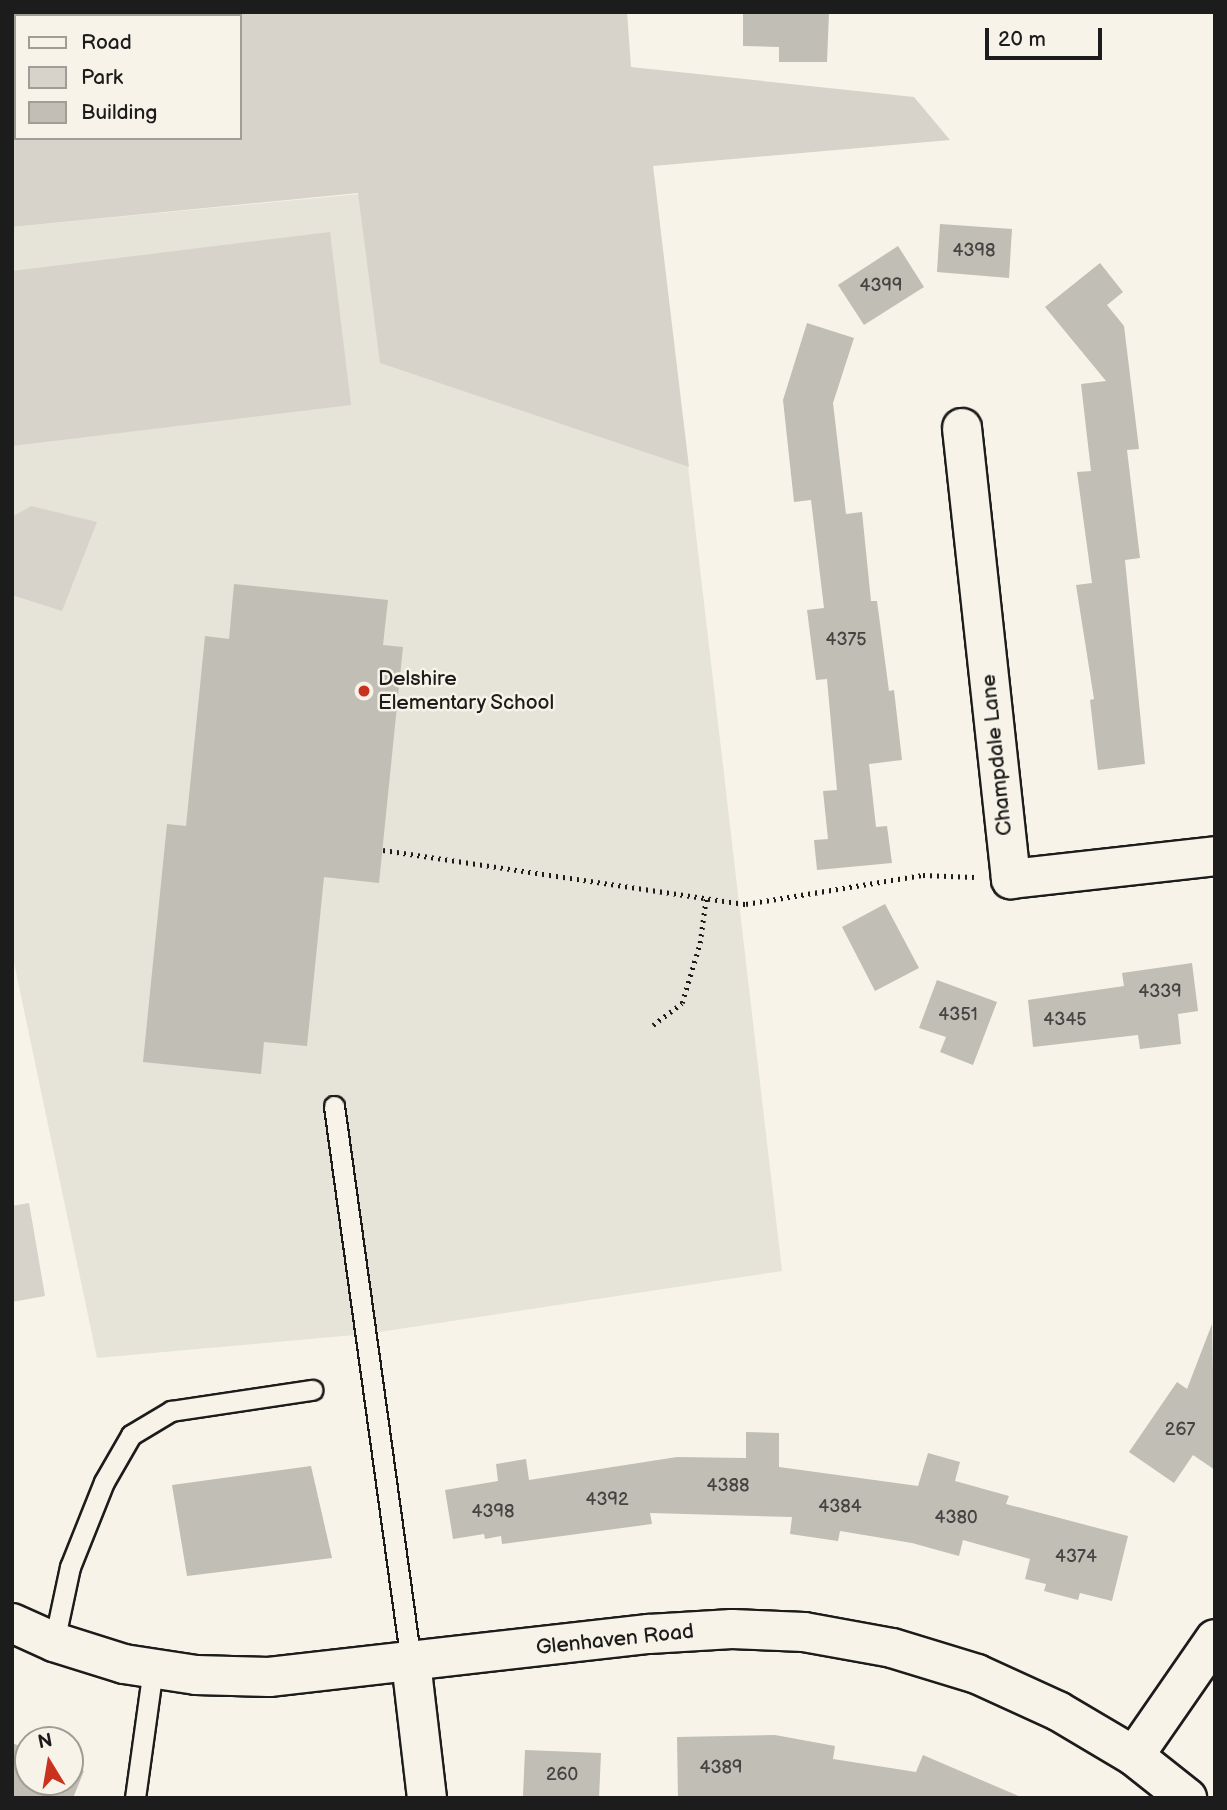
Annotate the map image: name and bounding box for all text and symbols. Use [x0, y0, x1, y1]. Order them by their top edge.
legend [14, 14, 242, 140]
scale bar [989, 14, 1106, 58]
text: 20 m [998, 27, 1046, 52]
text: Road [81, 30, 132, 55]
text: Park [81, 65, 123, 90]
text: Building [81, 100, 157, 125]
house number: 4398 [953, 240, 995, 262]
house number: 4399 [860, 275, 902, 297]
house number: 4375 [825, 629, 867, 651]
place label: Delshire Elementary School [378, 666, 556, 716]
street label: Champdale Lane [976, 673, 1018, 837]
marker: Delshire Elementary School [356, 683, 372, 699]
house number: 4339 [1138, 981, 1182, 1003]
house number: 4351 [938, 1004, 978, 1026]
house number: 4345 [1043, 1009, 1087, 1031]
house number: 267 [1165, 1419, 1195, 1441]
house number: 4388 [706, 1475, 750, 1497]
house number: 4392 [585, 1489, 629, 1511]
house number: 4384 [818, 1496, 862, 1518]
house number: 4398 [472, 1501, 514, 1523]
house number: 4380 [934, 1507, 978, 1529]
house number: 4374 [1055, 1546, 1097, 1568]
street label: Glenhaven Road [535, 1619, 695, 1661]
north arrow [14, 1726, 84, 1796]
text: N [36, 1729, 54, 1755]
house number: 4389 [700, 1757, 742, 1779]
house number: 260 [546, 1764, 578, 1786]

